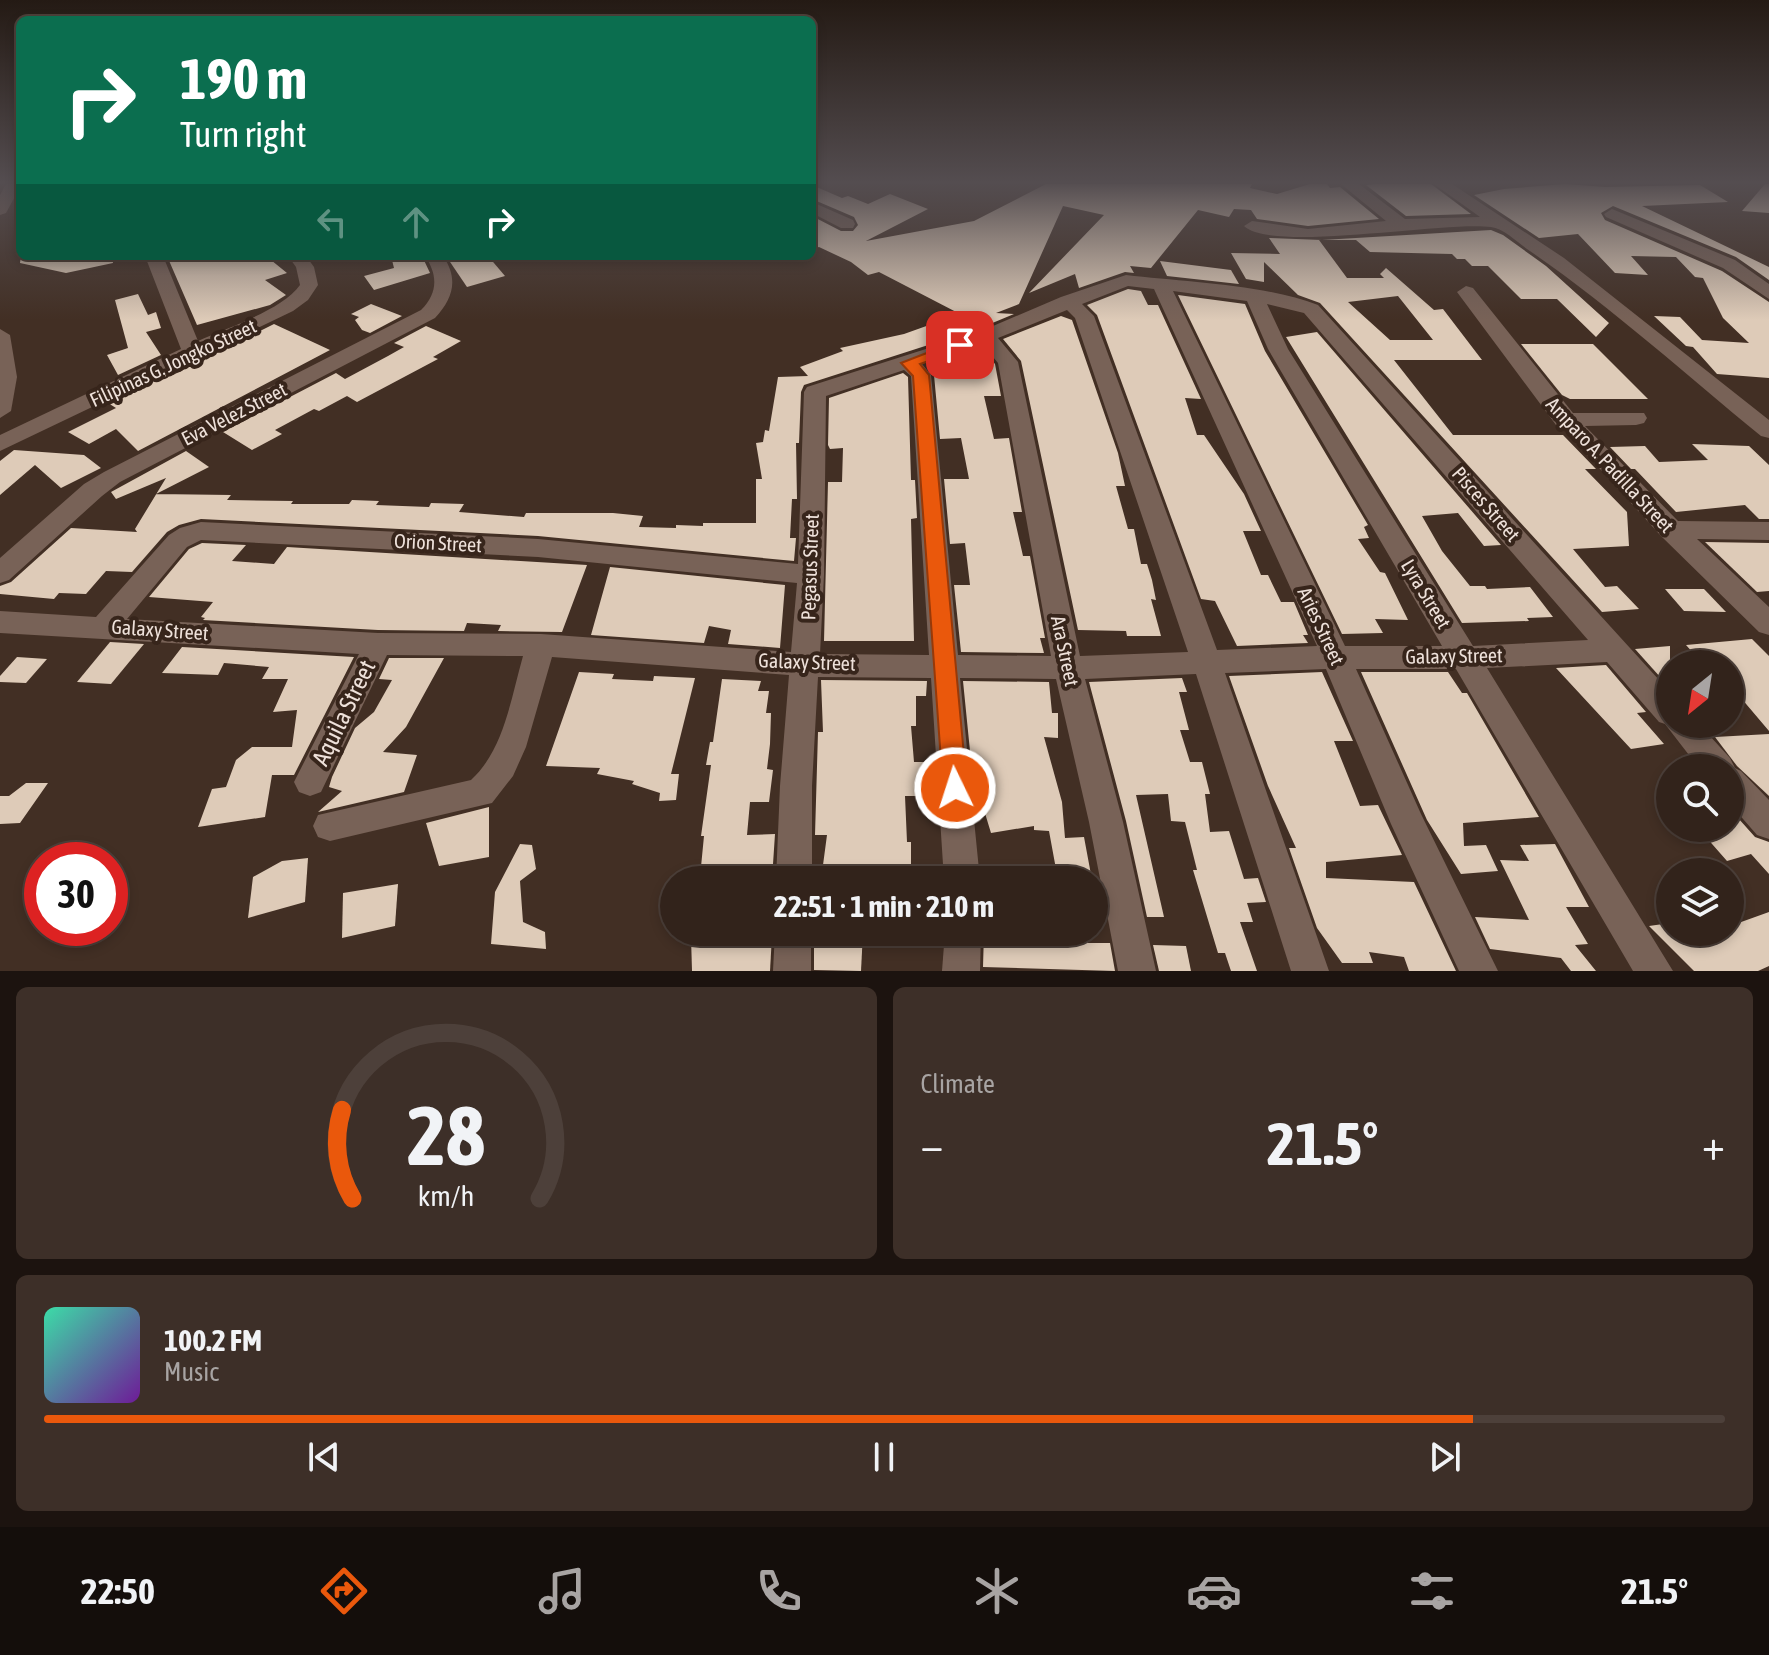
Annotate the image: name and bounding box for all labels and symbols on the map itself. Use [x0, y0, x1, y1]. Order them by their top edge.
pin [926, 311, 994, 379]
street label: Filipinas G. Jongko Street [86, 314, 260, 411]
street label: Eva Velez Street [177, 377, 290, 450]
street label: Amparo A. Padilla Street [1542, 392, 1679, 537]
street label: Pisces Street [1448, 462, 1525, 546]
street label: Pegasus Street [796, 513, 823, 621]
street label: Orion Street [394, 529, 483, 556]
street label: Lyra Street [1397, 555, 1456, 633]
street label: Aries Street [1293, 583, 1350, 669]
street label: Ara Street [1047, 614, 1084, 688]
street label: Galaxy Street [111, 615, 210, 644]
street label: Galaxy Street [1405, 643, 1503, 668]
street label: Galaxy Street [758, 648, 856, 675]
north arrow [1656, 650, 1744, 738]
street label: Aquila Street [306, 656, 381, 770]
position arrow [913, 746, 997, 830]
speed limit sign: 30 [24, 842, 128, 946]

